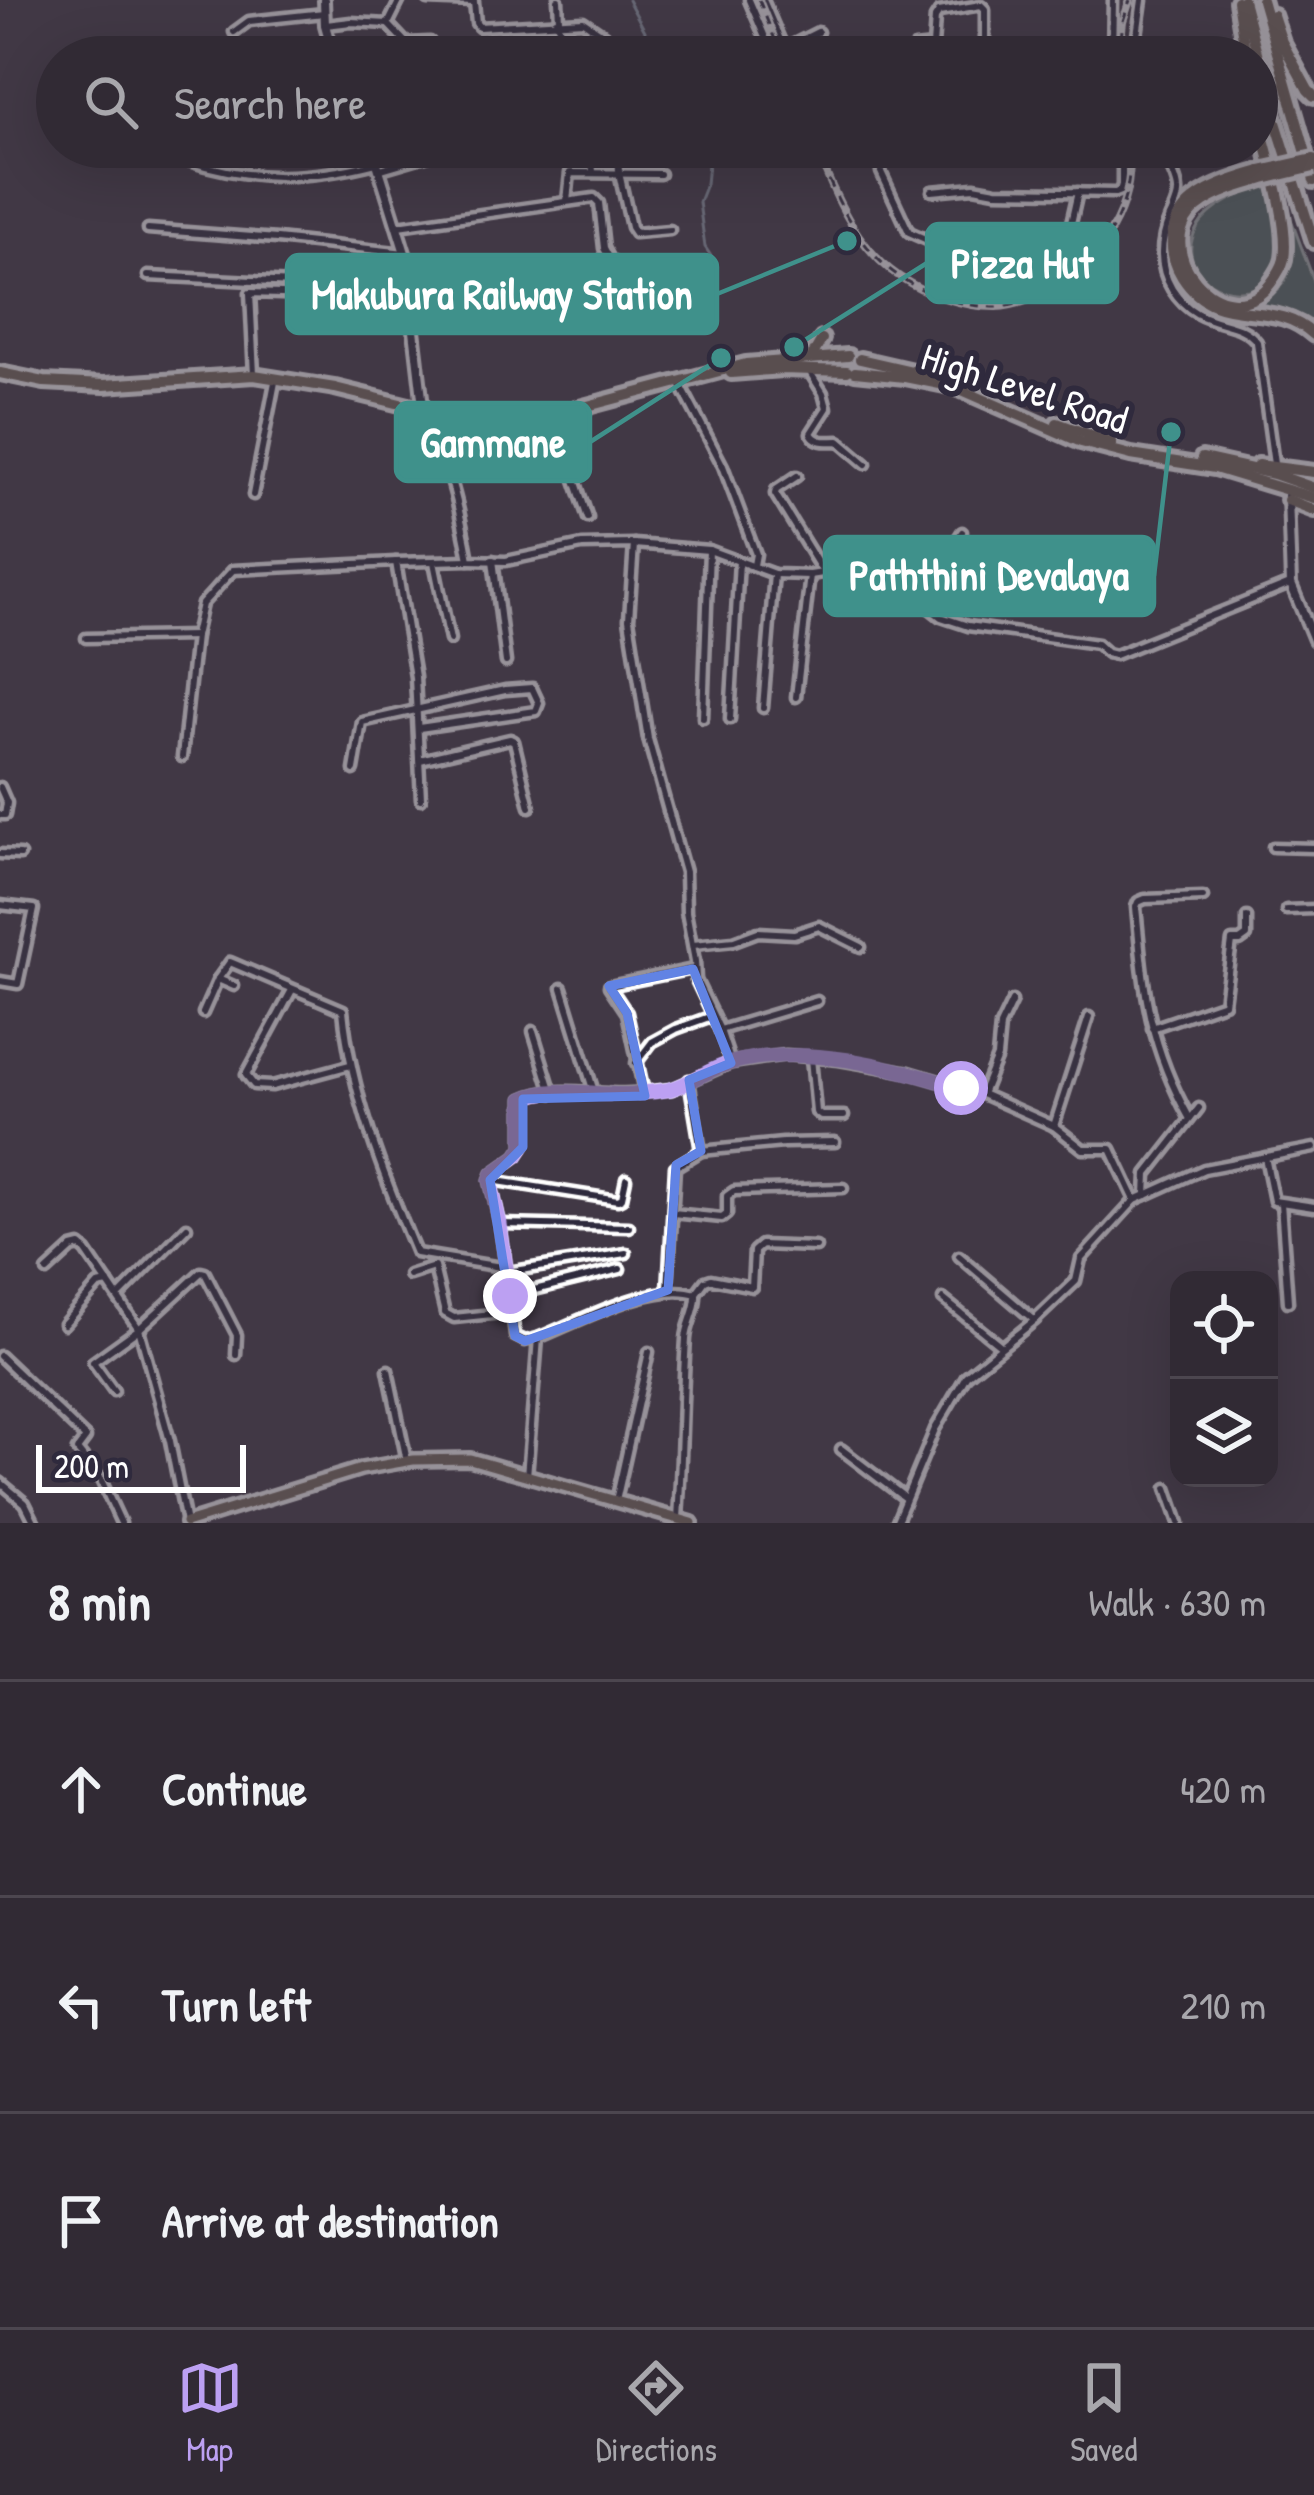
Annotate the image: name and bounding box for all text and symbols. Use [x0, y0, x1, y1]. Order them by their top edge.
search box [36, 36, 1278, 168]
icon: search [78, 69, 144, 135]
text: Search here [174, 72, 366, 133]
callout: Pizza Hut [927, 224, 1117, 302]
text: Pizza Hut [951, 234, 1095, 291]
callout: Makubura Railway Station [287, 255, 717, 333]
text: Makubura Railway Station [311, 265, 693, 323]
street label: High Level Road [915, 329, 1135, 445]
callout: Gammane [396, 403, 590, 481]
text: Gammane [420, 413, 566, 470]
callout: Paththini Devalaya [825, 537, 1154, 615]
text: Paththini Devalaya [849, 546, 1130, 604]
route start [934, 1061, 988, 1115]
route end [483, 1269, 537, 1323]
map controls [1170, 1271, 1278, 1487]
button: locate [1170, 1271, 1278, 1379]
button: layers [1170, 1379, 1278, 1487]
scale bar [36, 1439, 246, 1492]
text: 200 m [54, 1444, 129, 1488]
text: 8 min [48, 1567, 151, 1636]
text: Walk · 630 m [1088, 1575, 1266, 1628]
icon: ahead [48, 1756, 114, 1822]
text: Continue [162, 1758, 307, 1819]
text: 420 m [1180, 1762, 1266, 1815]
icon: left [48, 1972, 114, 2038]
text: Turn left [162, 1974, 311, 2035]
text: 210 m [1181, 1978, 1266, 2031]
icon: arrive [48, 2188, 114, 2254]
text: Arrive at destination [162, 2190, 499, 2251]
tab: Map [177, 2355, 243, 2471]
tab: Directions [596, 2355, 717, 2471]
tab: Saved [1070, 2355, 1137, 2471]

